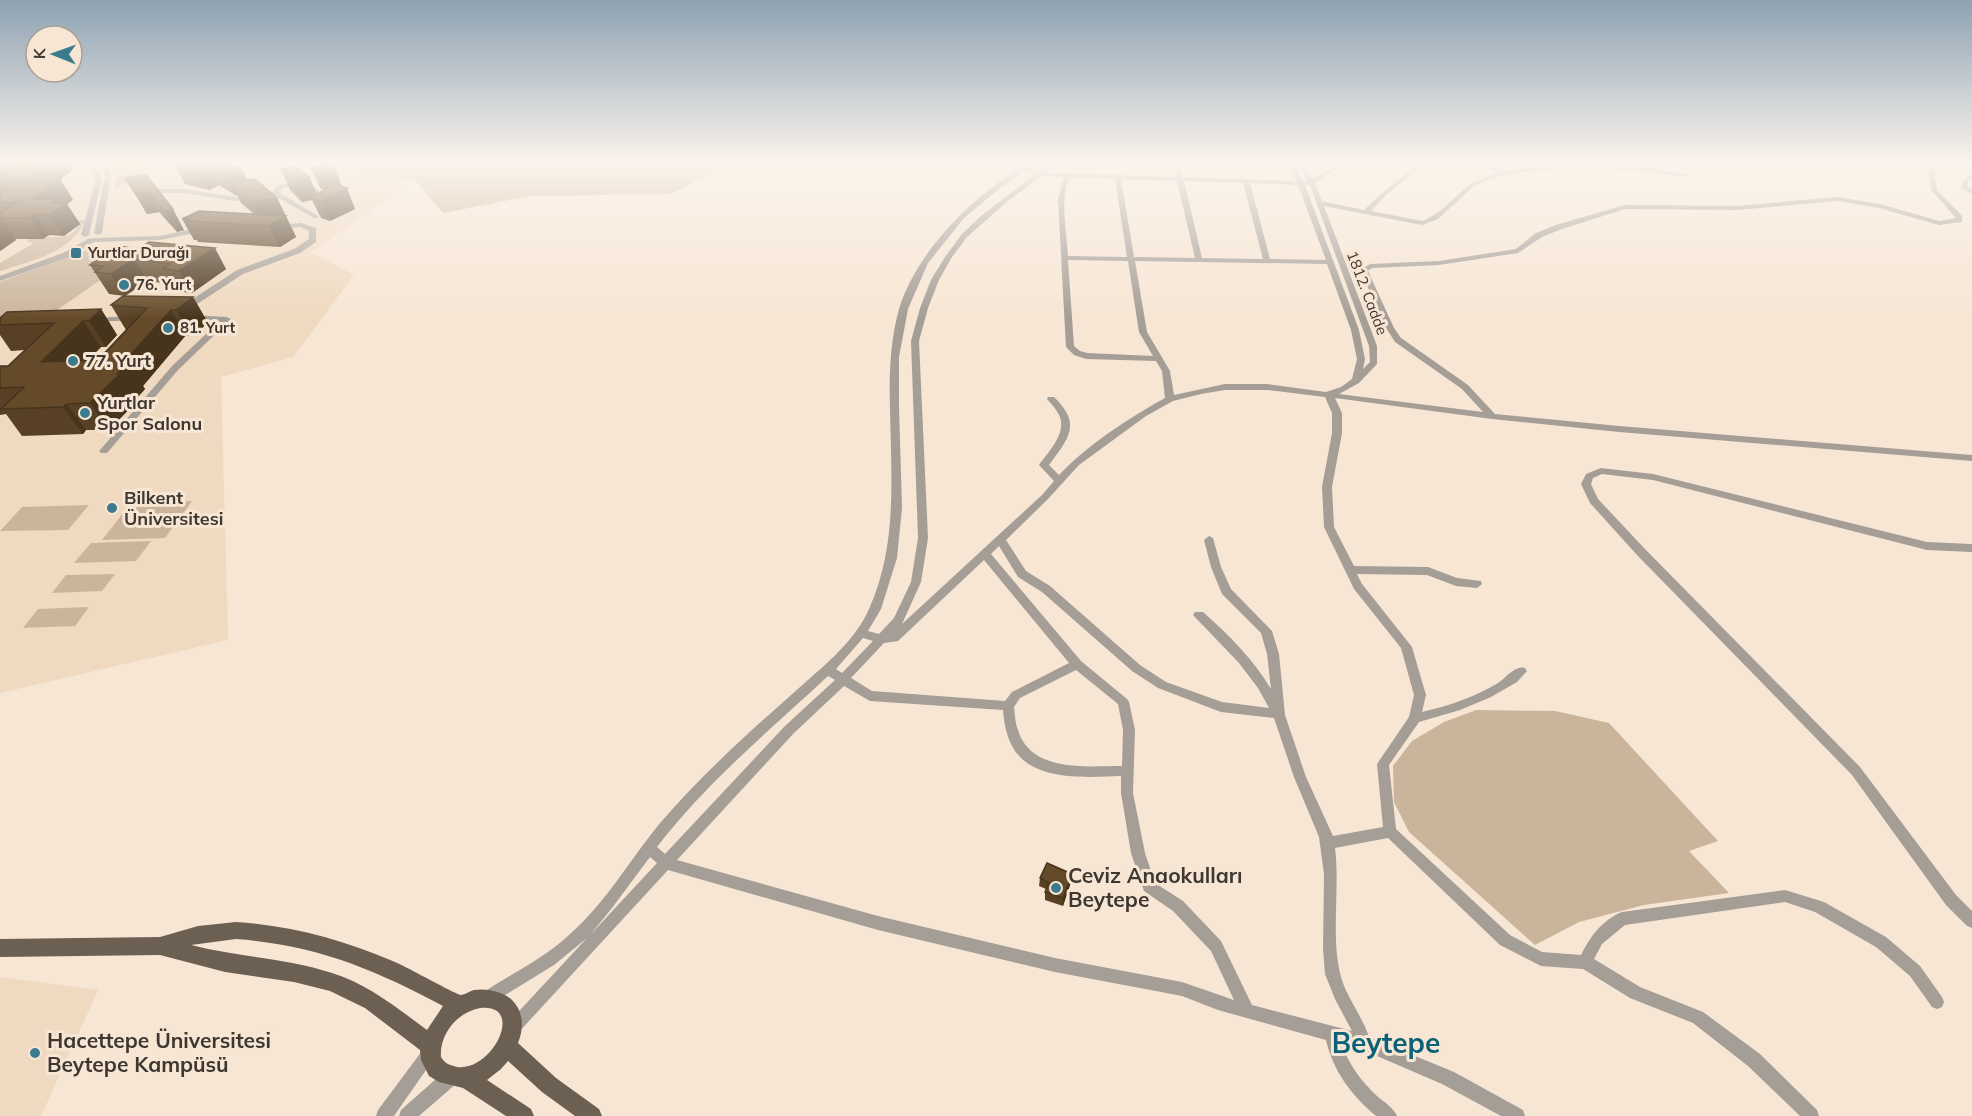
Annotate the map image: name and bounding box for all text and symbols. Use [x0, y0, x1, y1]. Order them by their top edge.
north arrow [24, 24, 84, 84]
text: K [29, 47, 49, 59]
place label: Yurtlar Durağı [87, 243, 189, 262]
marker: Yurtlar Durağı [69, 246, 83, 260]
street label: 1812. Cadde [1343, 248, 1392, 338]
place label: 76. Yurt [136, 275, 191, 294]
marker: 76. Yurt [117, 278, 131, 292]
place label: 81. Yurt [180, 318, 235, 337]
marker: 81. Yurt [161, 321, 175, 335]
place label: 77. Yurt [85, 349, 151, 372]
marker: 77. Yurt [66, 354, 80, 368]
place label: Yurtlar Spor Salonu [96, 391, 202, 435]
marker: Yurtlar Spor Salonu [78, 406, 92, 420]
place label: Bilkent Üniversitesi [124, 486, 223, 530]
marker: Bilkent Üniversitesi [105, 501, 119, 515]
place label: Ceviz Anaokulları Beytepe [1068, 862, 1242, 912]
marker: Ceviz Anaokulları Beytepe [1049, 881, 1063, 895]
district label: Beytepe [1332, 1025, 1440, 1060]
place label: Hacettepe Üniversitesi Beytepe Kampüsü [47, 1027, 271, 1077]
marker: Hacettepe Üniversitesi Beytepe Kampüsü [28, 1046, 42, 1060]

